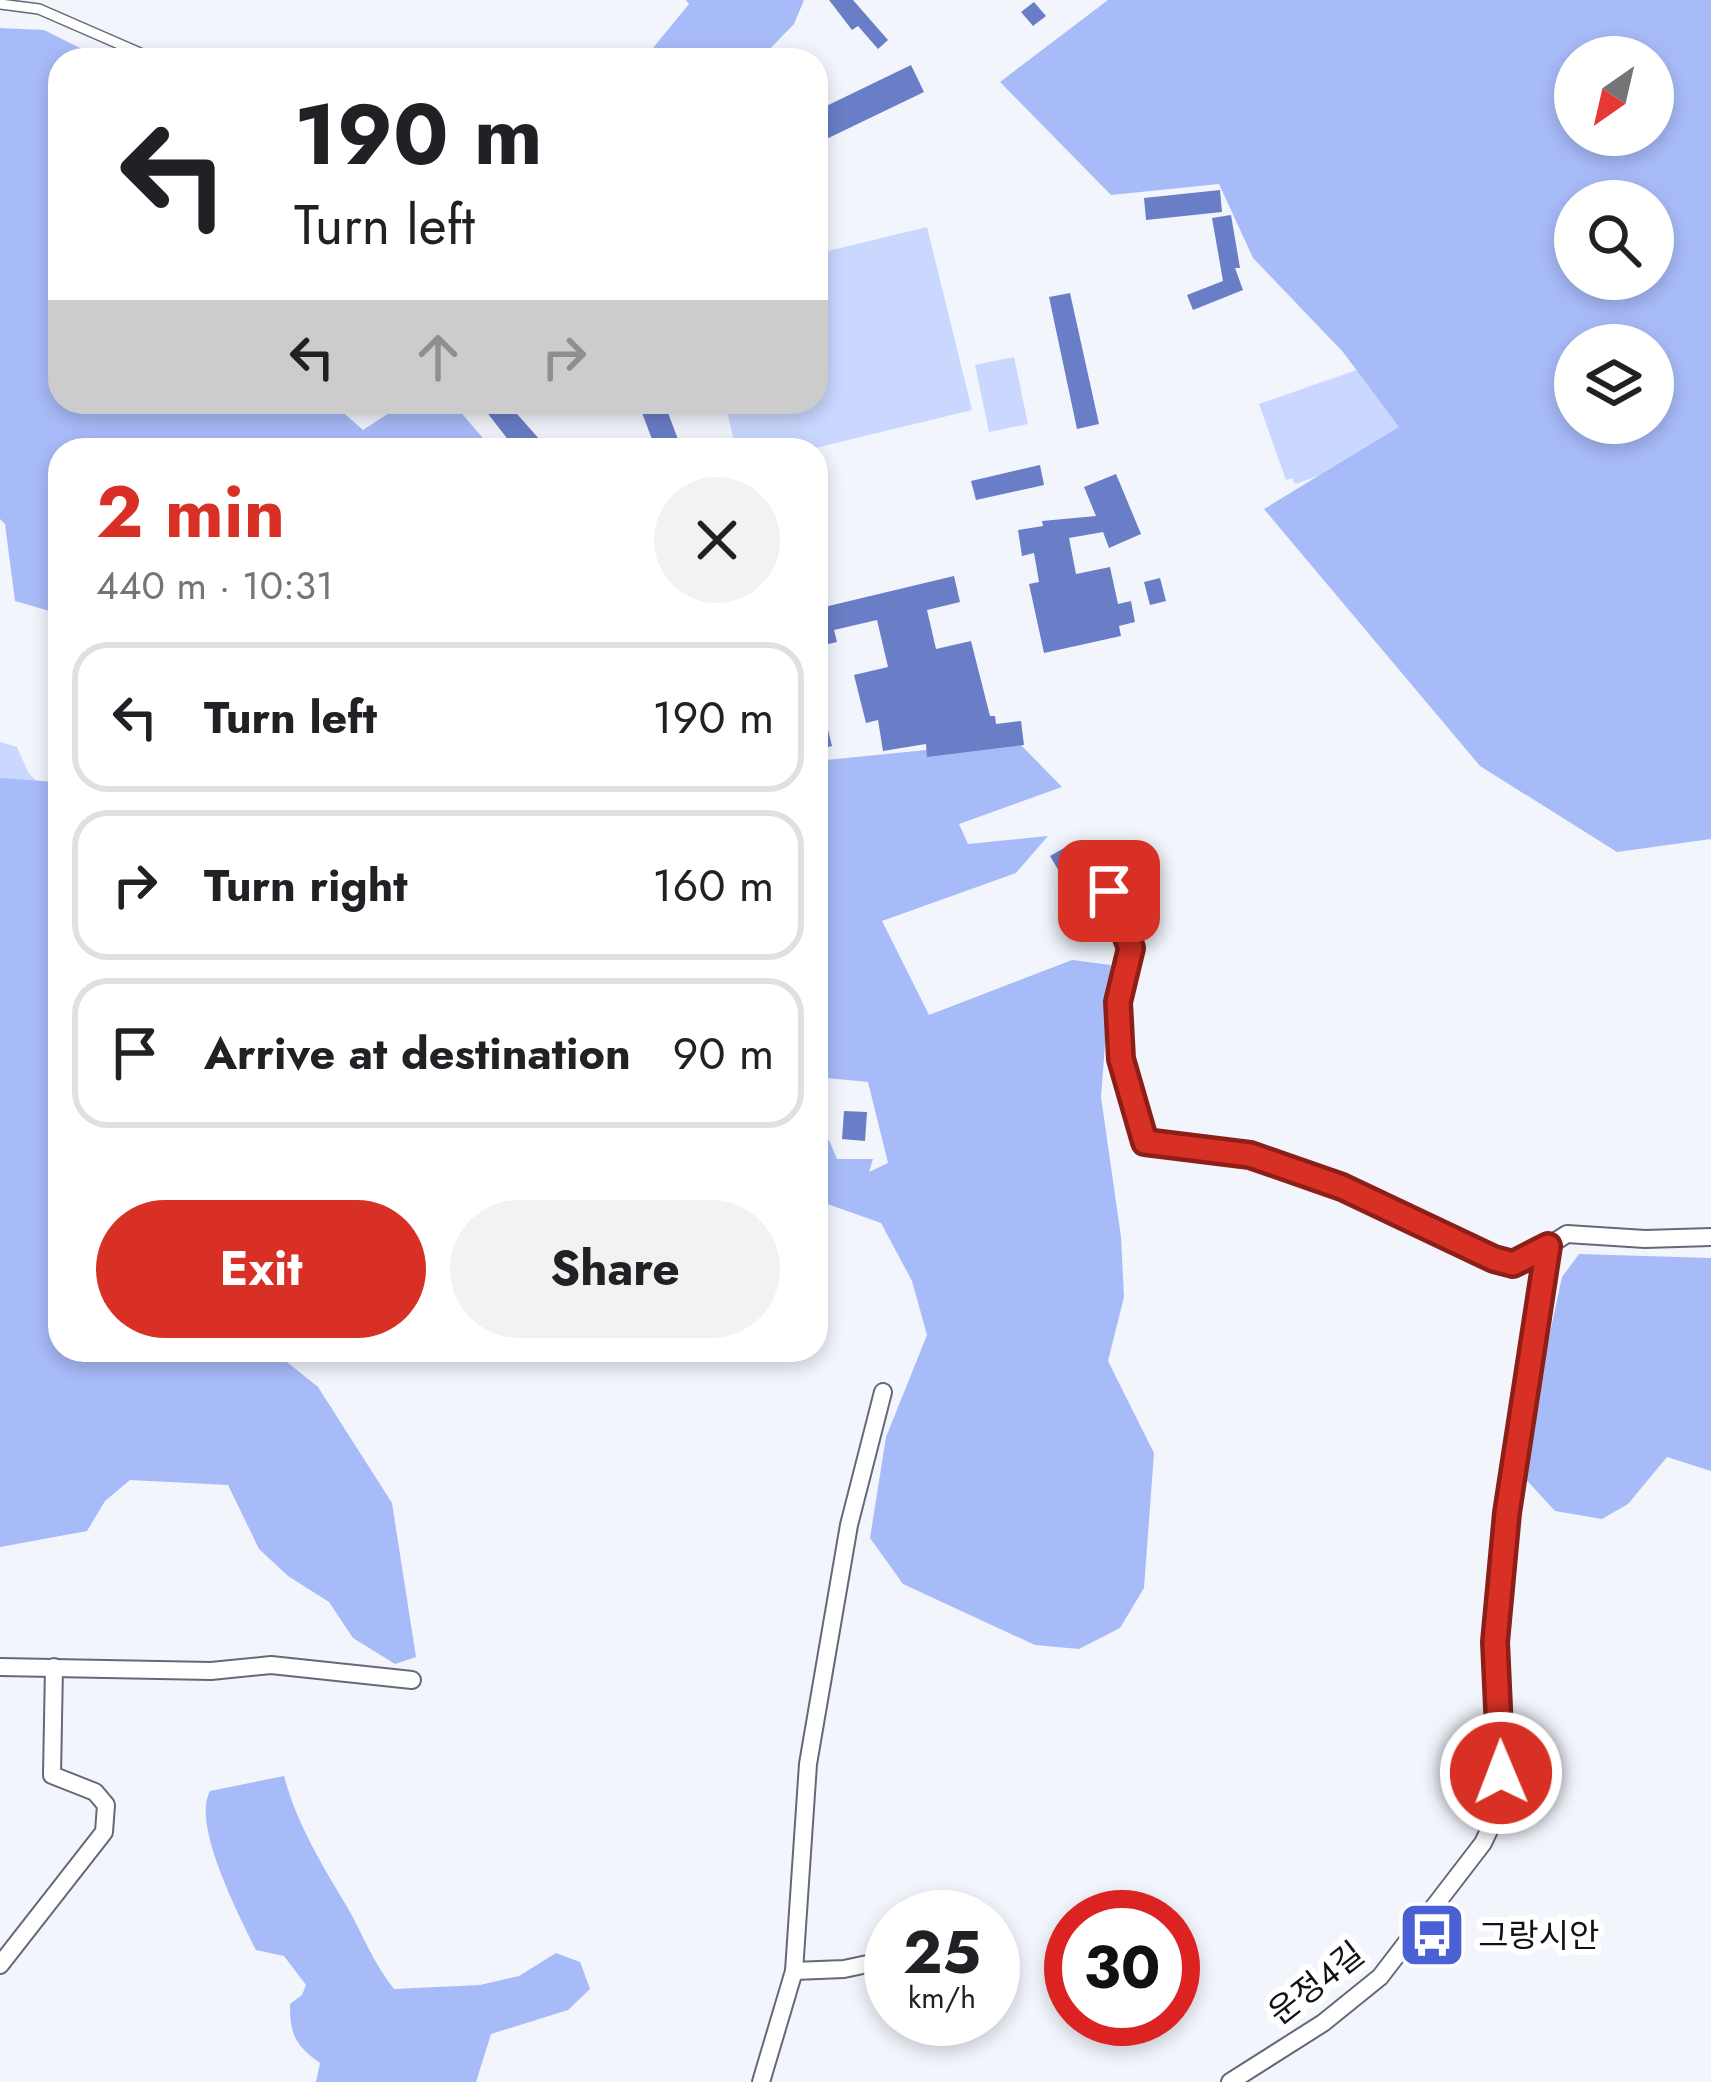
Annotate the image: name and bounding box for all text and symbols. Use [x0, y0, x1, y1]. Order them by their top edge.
north arrow [1554, 36, 1674, 156]
map controls [1554, 36, 1674, 444]
text: 190 m [294, 74, 543, 196]
icon: left [96, 96, 252, 252]
button: search [1554, 180, 1674, 300]
text: Turn left [294, 186, 475, 264]
icon: left [279, 324, 345, 390]
icon: ahead [405, 324, 471, 390]
icon: right [531, 324, 597, 390]
button: layers [1554, 324, 1674, 444]
text: 2 min [96, 460, 285, 564]
button: close [654, 477, 780, 603]
text: 440 m · 10:31 [96, 557, 334, 614]
icon: left [102, 684, 168, 750]
text: Turn left [204, 685, 377, 750]
text: 190 m [652, 685, 774, 750]
pin [1058, 840, 1160, 942]
icon: right [102, 852, 168, 918]
text: Turn right [204, 853, 408, 918]
text: 160 m [652, 853, 774, 918]
icon: arrive [1076, 858, 1142, 924]
icon: arrive [102, 1020, 168, 1086]
text: Arrive at destination [204, 1021, 631, 1086]
text: 90 m [672, 1021, 774, 1086]
button: Exit [96, 1200, 426, 1338]
button: Share [450, 1200, 780, 1338]
position arrow [1438, 1710, 1564, 1836]
speed limit sign: 30 [1044, 1890, 1200, 2046]
bus stop icon: 그랑시안 [1397, 1900, 1467, 1970]
text: 25 [903, 1909, 981, 1996]
place label: 그랑시안 [1478, 1912, 1599, 1959]
street label: 운정4길 [1258, 1931, 1374, 2035]
text: km/h [908, 1976, 976, 2019]

